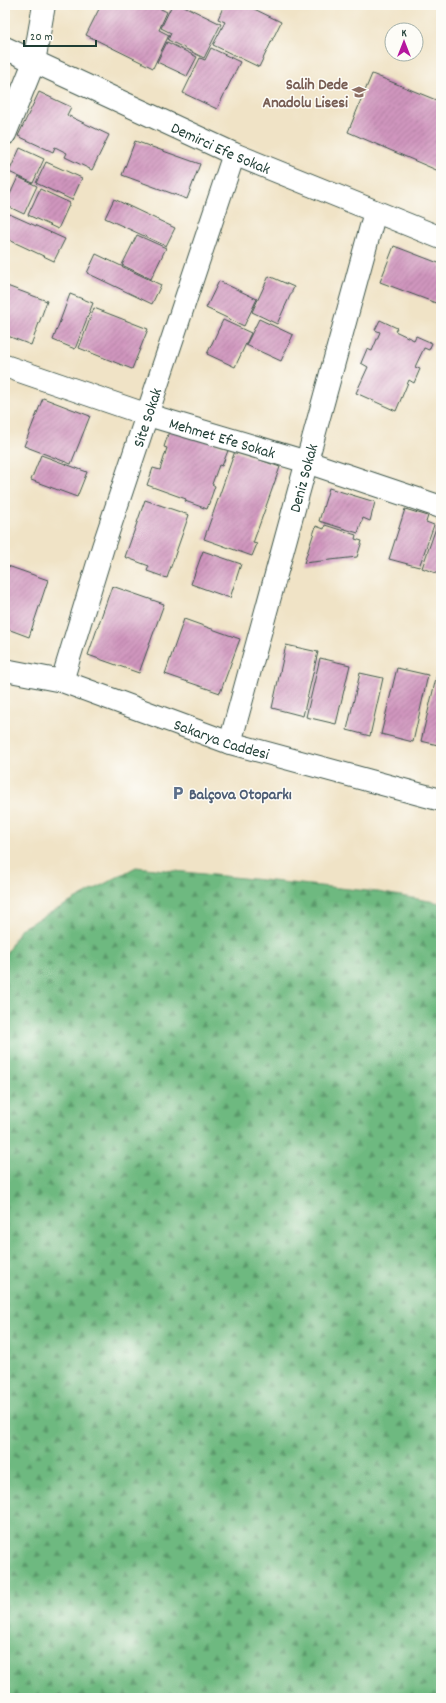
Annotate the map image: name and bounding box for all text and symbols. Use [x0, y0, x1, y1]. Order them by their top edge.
scale bar [24, 22, 96, 48]
north arrow [384, 22, 424, 62]
text: K [401, 26, 407, 42]
text: 20 m [30, 29, 53, 46]
place label: Salih Dede Anadolu Lisesi [262, 74, 348, 115]
school or university icon: Salih Dede Anadolu Lisesi [351, 84, 367, 100]
street label: Demirci Efe Sokak [167, 117, 274, 182]
street label: Site Sokak [128, 385, 169, 451]
street label: Mehmet Efe Sokak [166, 413, 278, 466]
street label: Deniz Sokak [285, 441, 325, 515]
street label: Sakarya Caddesi [170, 714, 272, 767]
place label: Balçova Otoparkı [189, 784, 292, 807]
parking icon: Balçova Otoparkı [170, 785, 186, 801]

